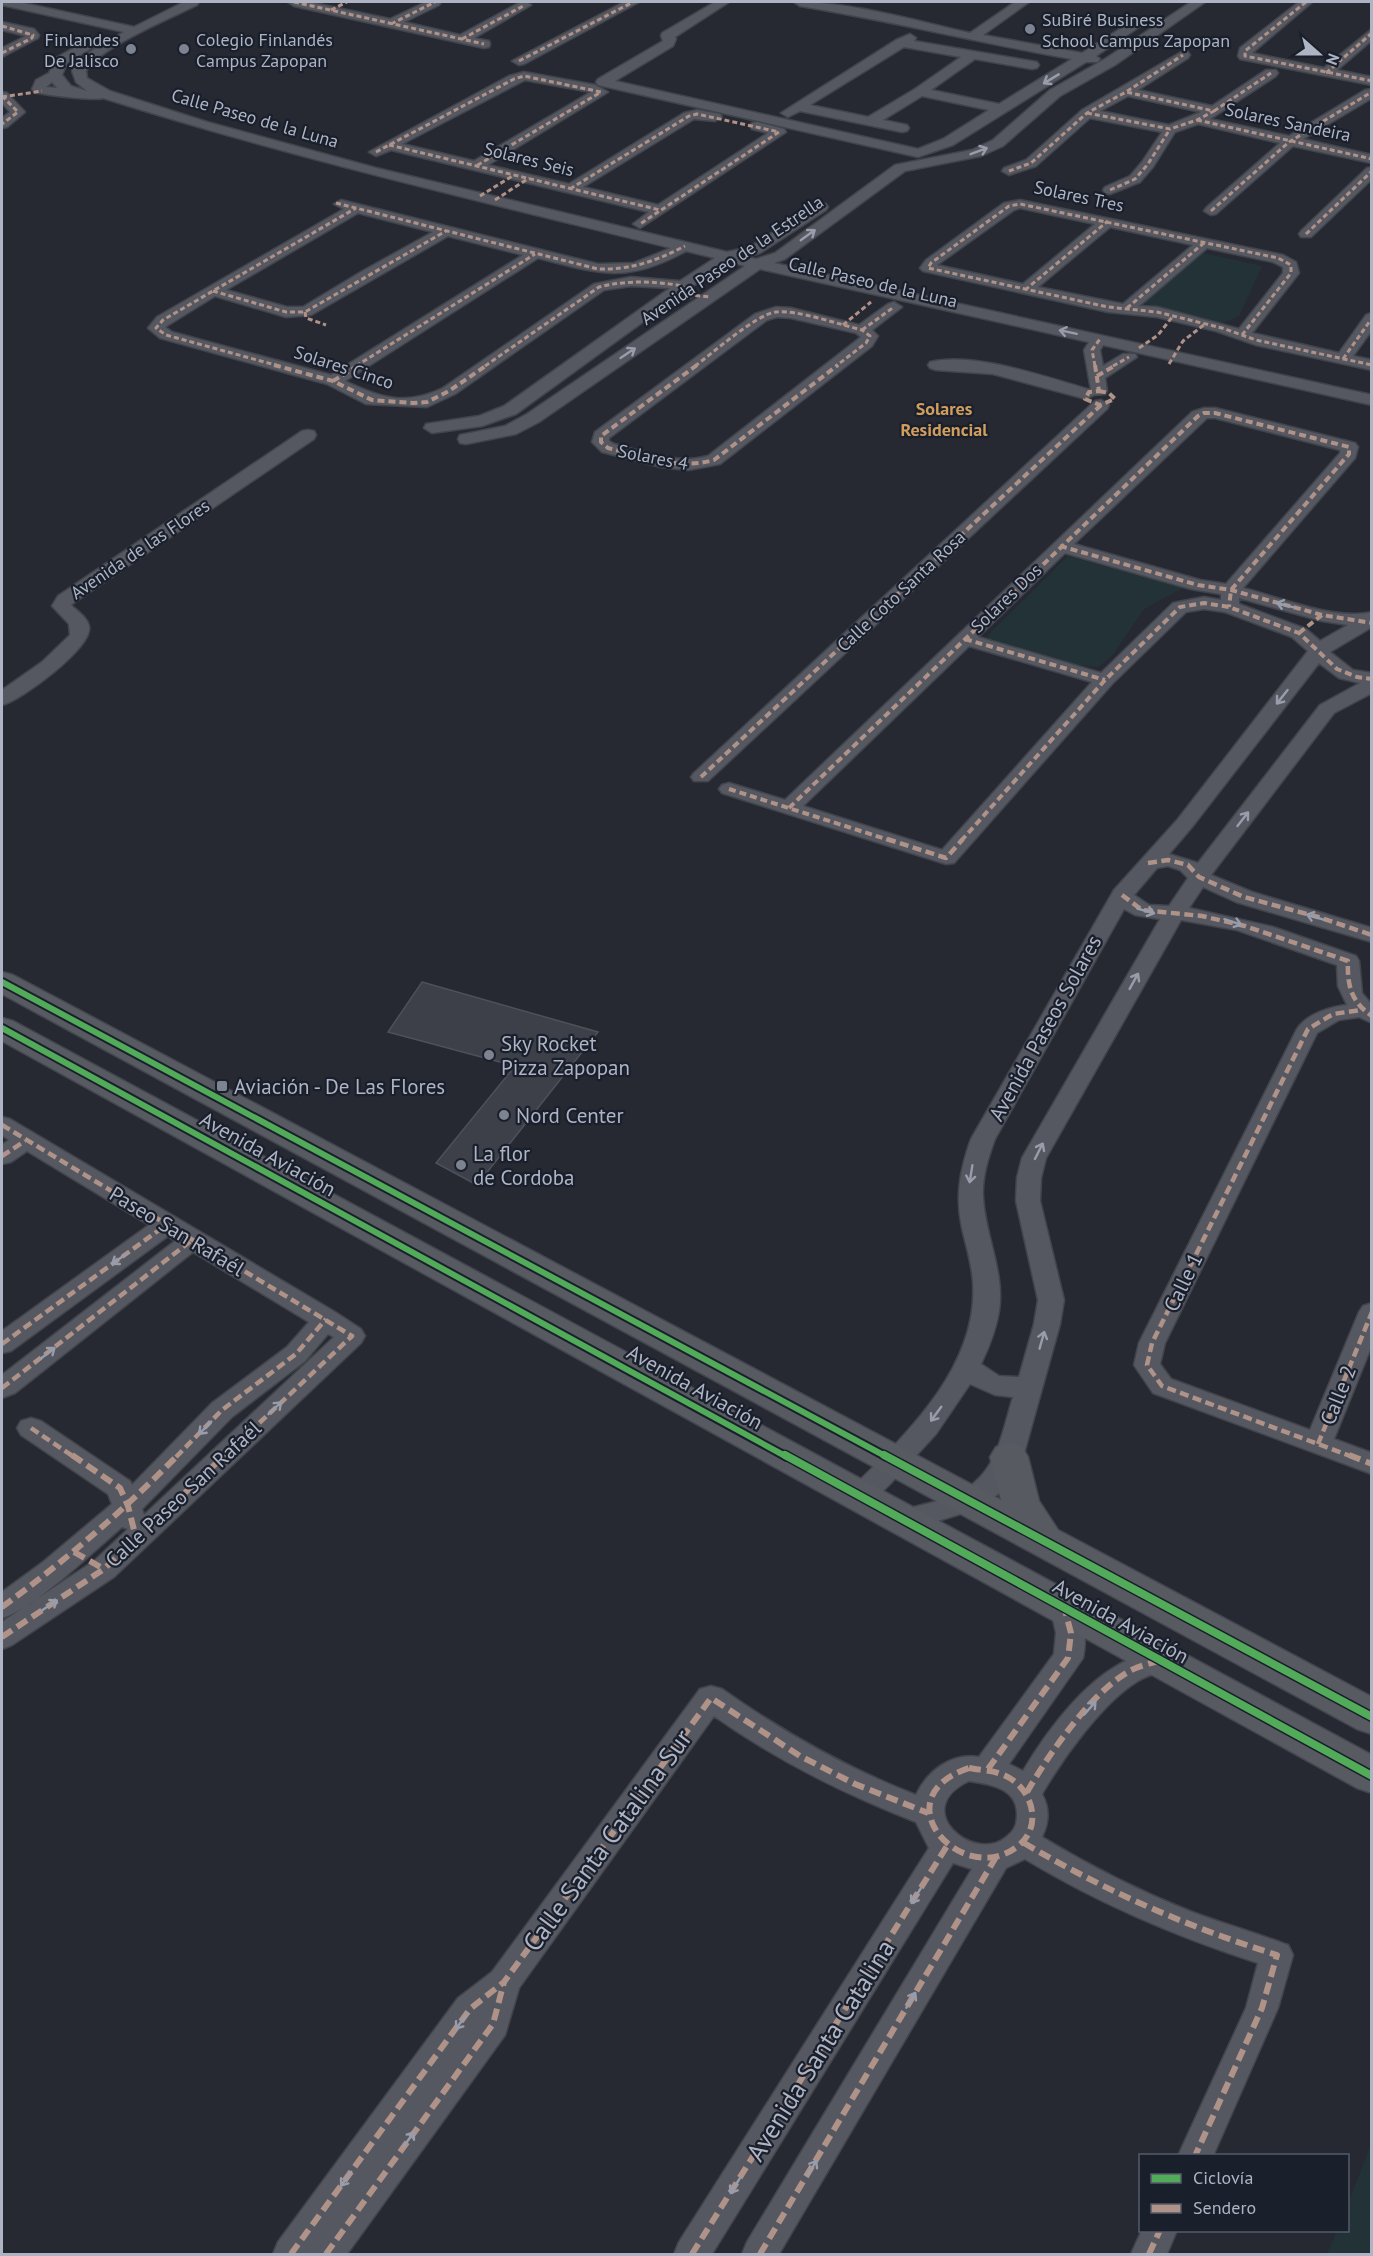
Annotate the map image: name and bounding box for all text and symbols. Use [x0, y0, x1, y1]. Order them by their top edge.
place label: SuBiré Business School Campus Zapopan [1042, 8, 1230, 52]
marker: SuBiré Business School Campus Zapopan [1023, 22, 1037, 36]
north arrow [1289, 24, 1349, 84]
place label: Finlandes De Jalisco [44, 28, 119, 72]
place label: Colegio Finlandés Campus Zapopan [196, 28, 333, 72]
marker: Finlandes De Jalisco [124, 42, 138, 56]
marker: Colegio Finlandés Campus Zapopan [177, 42, 191, 56]
text: N [1322, 51, 1344, 68]
one-way arrow [1043, 74, 1060, 86]
street label: Calle Paseo de la Luna [169, 83, 341, 153]
street label: Solares Sandeira [1223, 97, 1353, 147]
street label: Solares Seis [482, 137, 576, 181]
one-way arrow [969, 144, 988, 155]
street label: Solares Tres [1032, 175, 1126, 217]
street label: Avenida Paseo de la Estrella [636, 190, 828, 330]
one-way arrow [800, 229, 816, 242]
street label: Calle Paseo de la Luna [786, 251, 960, 313]
one-way arrow [1059, 326, 1079, 337]
street label: Solares Cinco [291, 340, 397, 394]
one-way arrow [619, 347, 635, 359]
district label: Solares Residencial [900, 397, 988, 441]
street label: Solares 4 [616, 439, 690, 475]
street label: Avenida de las Flores [66, 494, 214, 604]
street label: Calle Coto Santa Rosa [832, 526, 970, 656]
street label: Solares Dos [966, 558, 1046, 638]
one-way arrow [1276, 599, 1295, 610]
one-way arrow [1275, 689, 1288, 705]
one-way arrow [1236, 811, 1249, 827]
one-way arrow [1136, 906, 1155, 917]
one-way arrow [1306, 911, 1325, 922]
one-way arrow [1223, 917, 1242, 928]
street label: Avenida Paseos Solares [983, 930, 1107, 1126]
one-way arrow [1128, 973, 1140, 990]
place label: Sky Rocket Pizza Zapopan [501, 1030, 630, 1081]
marker: Sky Rocket Pizza Zapopan [482, 1048, 496, 1062]
place label: Aviación - De Las Flores [234, 1073, 445, 1100]
marker: Aviación - De Las Flores [215, 1079, 229, 1093]
place label: Nord Center [516, 1102, 624, 1129]
street label: Avenida Aviación [195, 1105, 341, 1203]
marker: Nord Center [497, 1108, 511, 1122]
place label: La flor de Cordoba [473, 1140, 575, 1191]
one-way arrow [1033, 1142, 1045, 1160]
marker: La flor de Cordoba [454, 1158, 468, 1172]
one-way arrow [965, 1164, 976, 1184]
street label: Paseo San Rafaél [105, 1180, 249, 1282]
street label: Calle 1 [1157, 1248, 1209, 1316]
one-way arrow [111, 1253, 127, 1265]
one-way arrow [1037, 1331, 1048, 1350]
street label: Avenida Aviación [622, 1338, 768, 1436]
one-way arrow [40, 1347, 56, 1360]
street label: Calle 2 [1314, 1361, 1362, 1429]
one-way arrow [268, 1400, 283, 1415]
one-way arrow [930, 1405, 942, 1422]
street label: Calle Paseo San Rafaél [99, 1415, 267, 1573]
one-way arrow [197, 1420, 212, 1435]
street label: Avenida Aviación [1048, 1572, 1194, 1670]
one-way arrow [41, 1599, 58, 1611]
one-way arrow [1083, 1700, 1097, 1715]
street label: Calle Santa Catalina Sur [515, 1722, 699, 1958]
one-way arrow [910, 1887, 922, 1904]
street label: Avenida Santa Catalina [738, 1933, 902, 2167]
one-way arrow [906, 1992, 918, 2009]
one-way arrow [455, 2013, 467, 2029]
one-way arrow [403, 2132, 415, 2148]
legend [1139, 2154, 1349, 2232]
one-way arrow [806, 2160, 818, 2177]
text: Ciclovía [1193, 2166, 1253, 2189]
one-way arrow [340, 2171, 352, 2187]
one-way arrow [728, 2177, 741, 2194]
text: Sendero [1193, 2196, 1256, 2219]

